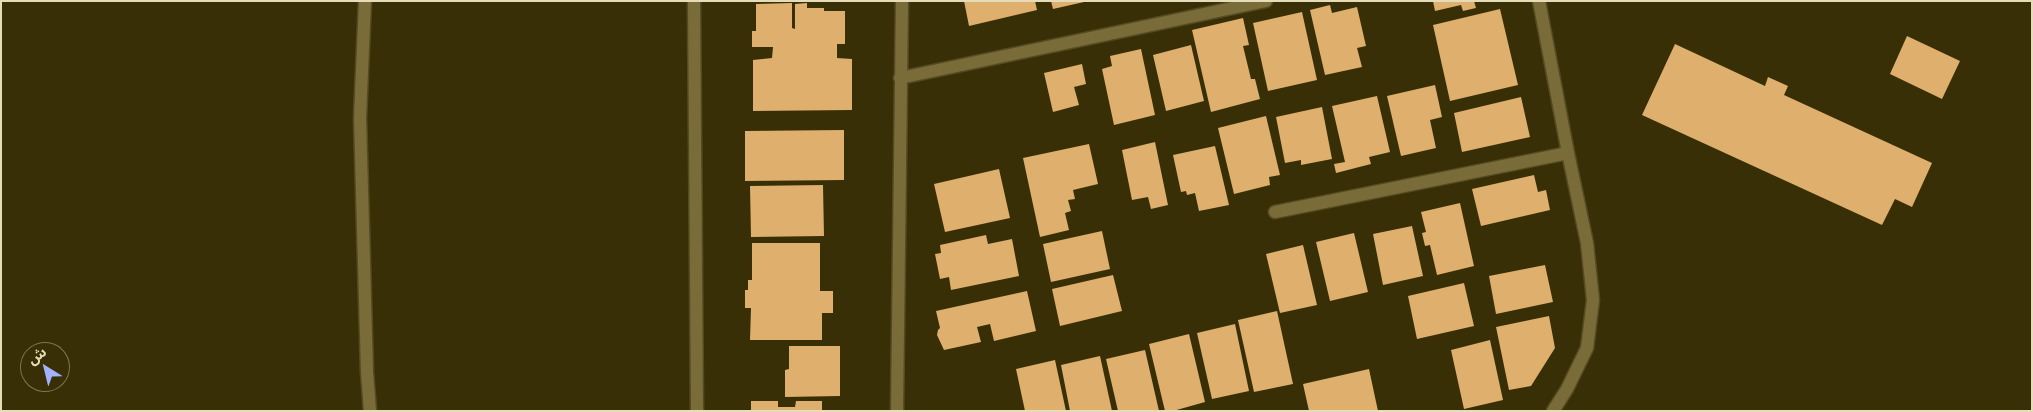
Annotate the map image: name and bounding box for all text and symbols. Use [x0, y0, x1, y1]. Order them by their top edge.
north arrow [20, 342, 70, 392]
text: ش [24, 344, 49, 368]

